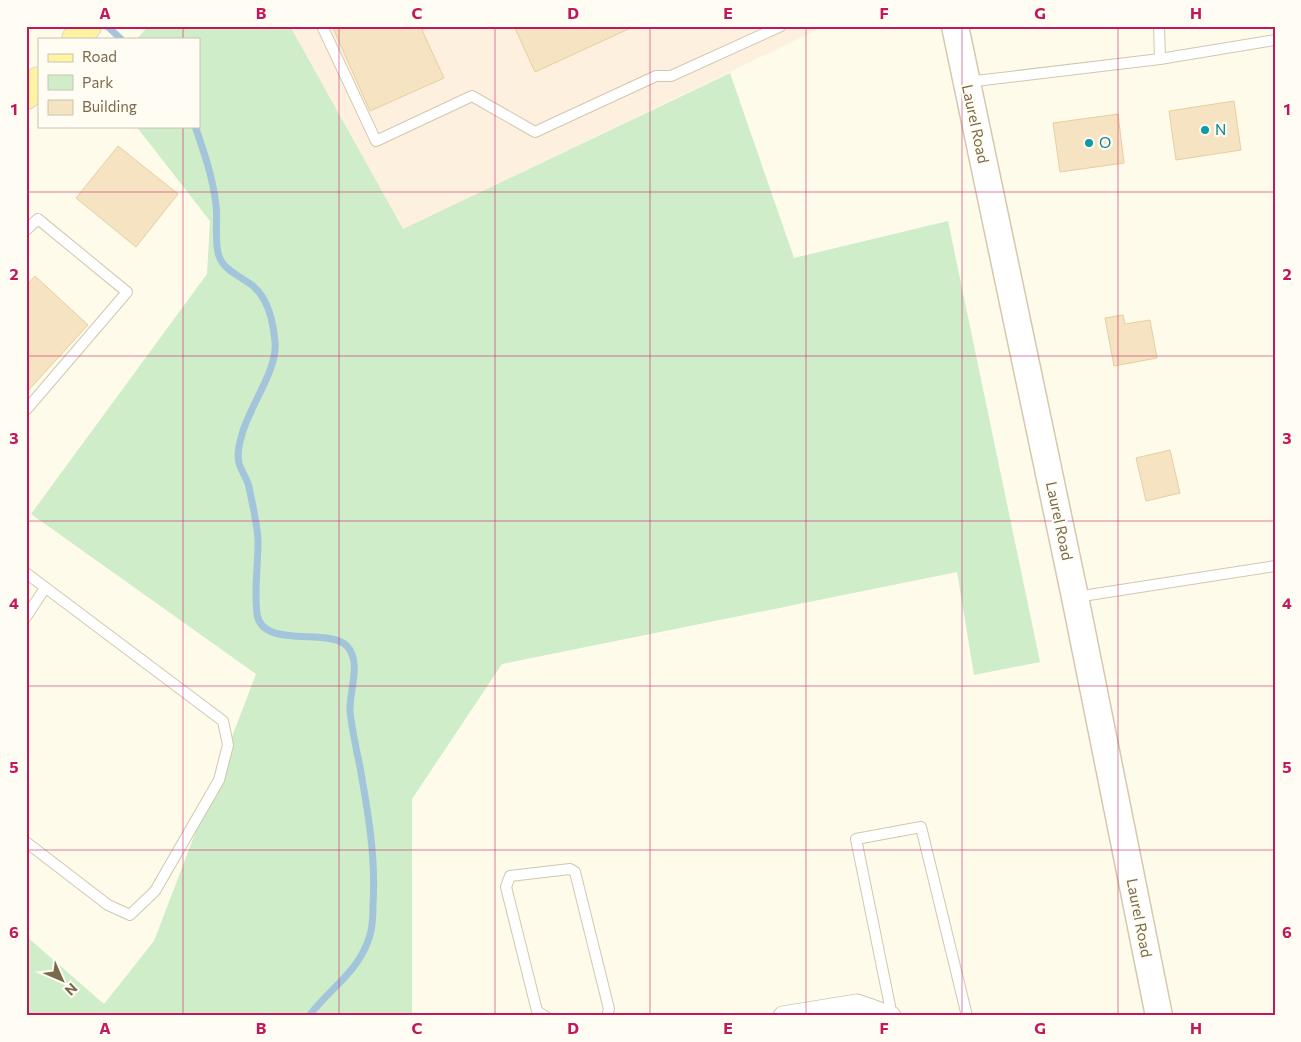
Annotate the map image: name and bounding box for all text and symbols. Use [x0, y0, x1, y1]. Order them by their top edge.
text: A [99, 3, 111, 22]
text: B [256, 3, 267, 22]
text: C [412, 3, 423, 22]
text: D [567, 3, 579, 22]
text: E [723, 3, 733, 22]
text: F [879, 3, 889, 22]
text: G [1034, 3, 1046, 22]
text: H [1190, 3, 1202, 22]
legend [38, 38, 200, 128]
text: Road [82, 47, 117, 65]
text: Park [82, 73, 113, 91]
street label: Laurel Road [959, 83, 993, 165]
text: Building [82, 97, 137, 115]
text: 1 [10, 99, 18, 118]
text: 1 [1283, 99, 1291, 118]
place label: N [1215, 120, 1226, 138]
marker: N [1199, 124, 1211, 136]
place label: O [1099, 133, 1111, 151]
marker: O [1083, 137, 1095, 149]
text: 2 [9, 264, 19, 283]
text: 2 [1282, 264, 1292, 283]
text: 3 [9, 428, 19, 447]
text: 3 [1282, 428, 1292, 447]
street label: Laurel Road [1043, 480, 1077, 562]
text: 4 [9, 593, 19, 612]
text: 4 [1282, 593, 1292, 612]
text: 5 [9, 757, 19, 776]
text: 5 [1282, 757, 1292, 776]
street label: Laurel Road [1123, 877, 1156, 959]
text: 6 [9, 922, 19, 941]
text: 6 [1282, 922, 1292, 941]
north arrow [38, 954, 88, 1004]
text: N [62, 980, 81, 999]
text: A [99, 1018, 111, 1037]
text: B [256, 1018, 267, 1037]
text: C [412, 1018, 423, 1037]
text: D [567, 1018, 579, 1037]
text: E [723, 1018, 733, 1037]
text: F [879, 1018, 889, 1037]
text: G [1034, 1018, 1046, 1037]
text: H [1190, 1018, 1202, 1037]

